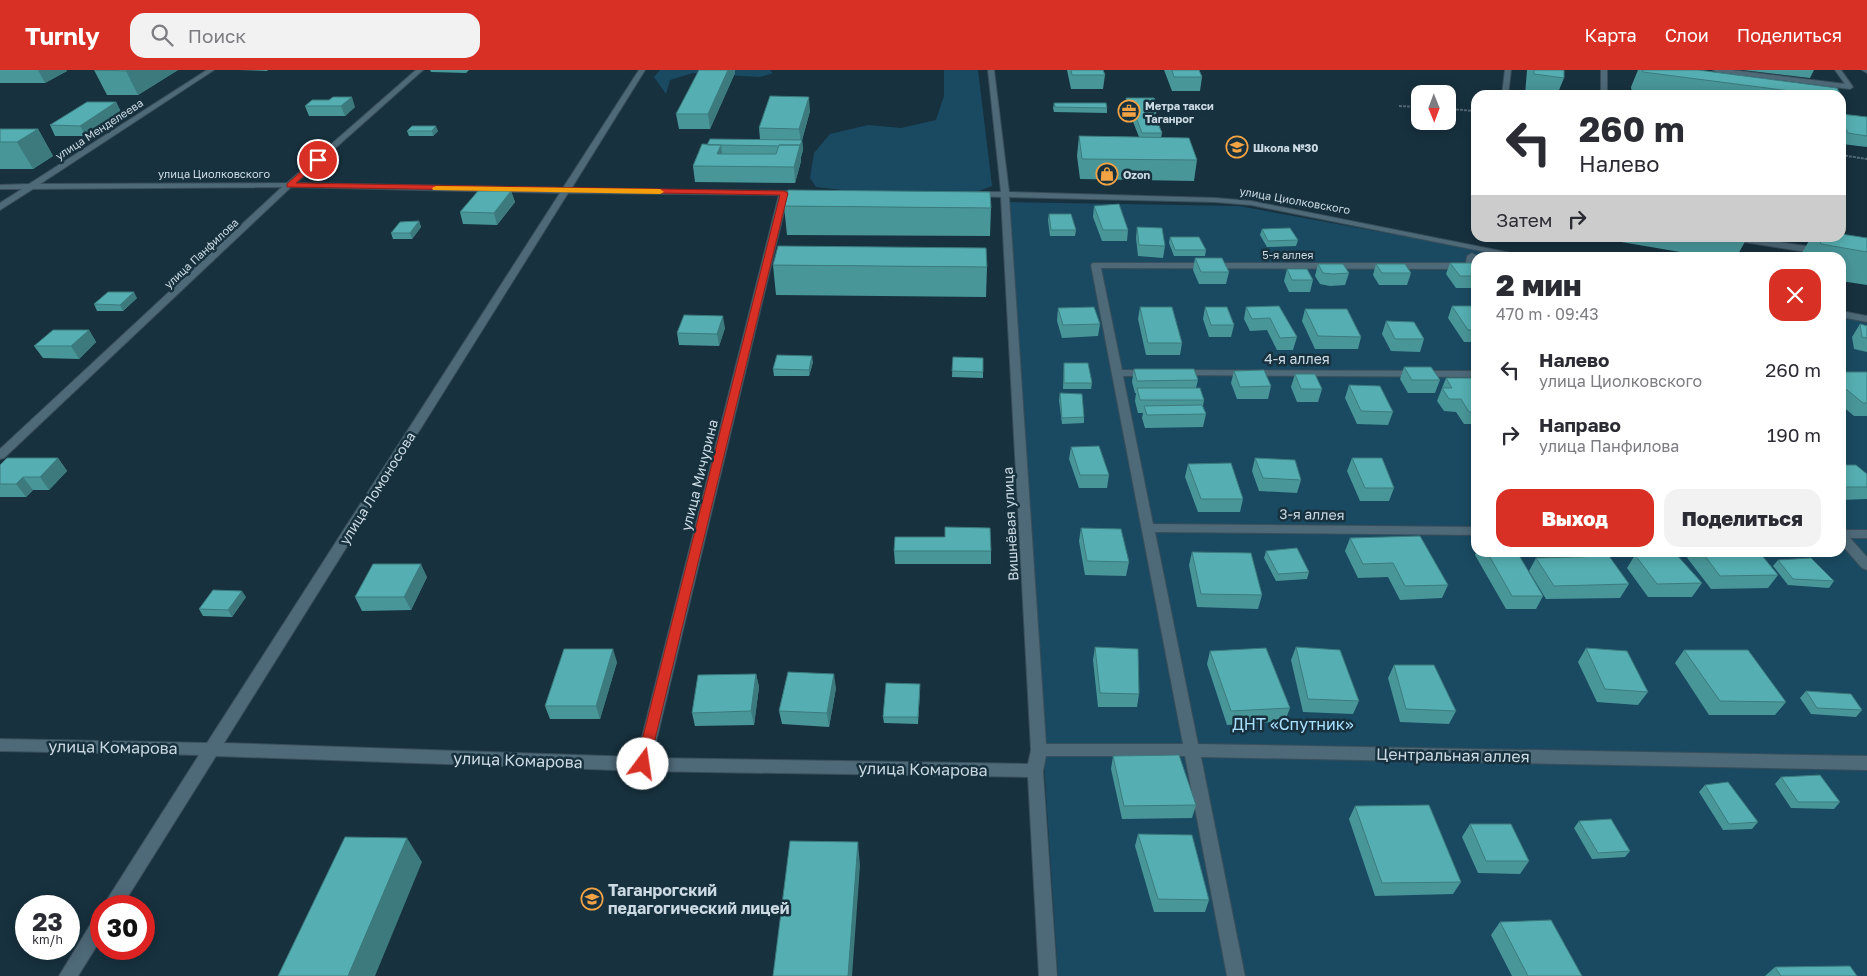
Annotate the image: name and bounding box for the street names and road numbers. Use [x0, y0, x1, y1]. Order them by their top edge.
street label: улица Менделеева [53, 96, 145, 162]
street label: улица Циолковского [158, 167, 270, 180]
street label: улица Циолковского [1239, 184, 1352, 216]
street label: улица Панфилова [161, 215, 241, 291]
street label: 5-я аллея [1262, 248, 1314, 261]
street label: 4-я аллея [1264, 350, 1330, 367]
street label: улица Мичурина [677, 417, 721, 533]
street label: улица Ломоносова [335, 428, 419, 548]
street label: Вишнёвая улица [999, 467, 1021, 581]
street label: 3-я аллея [1279, 505, 1345, 523]
street label: улица Комарова [48, 736, 178, 758]
street label: Центральная аллея [1376, 744, 1530, 766]
street label: улица Комарова [453, 748, 583, 772]
street label: улица Комарова [858, 758, 988, 780]

